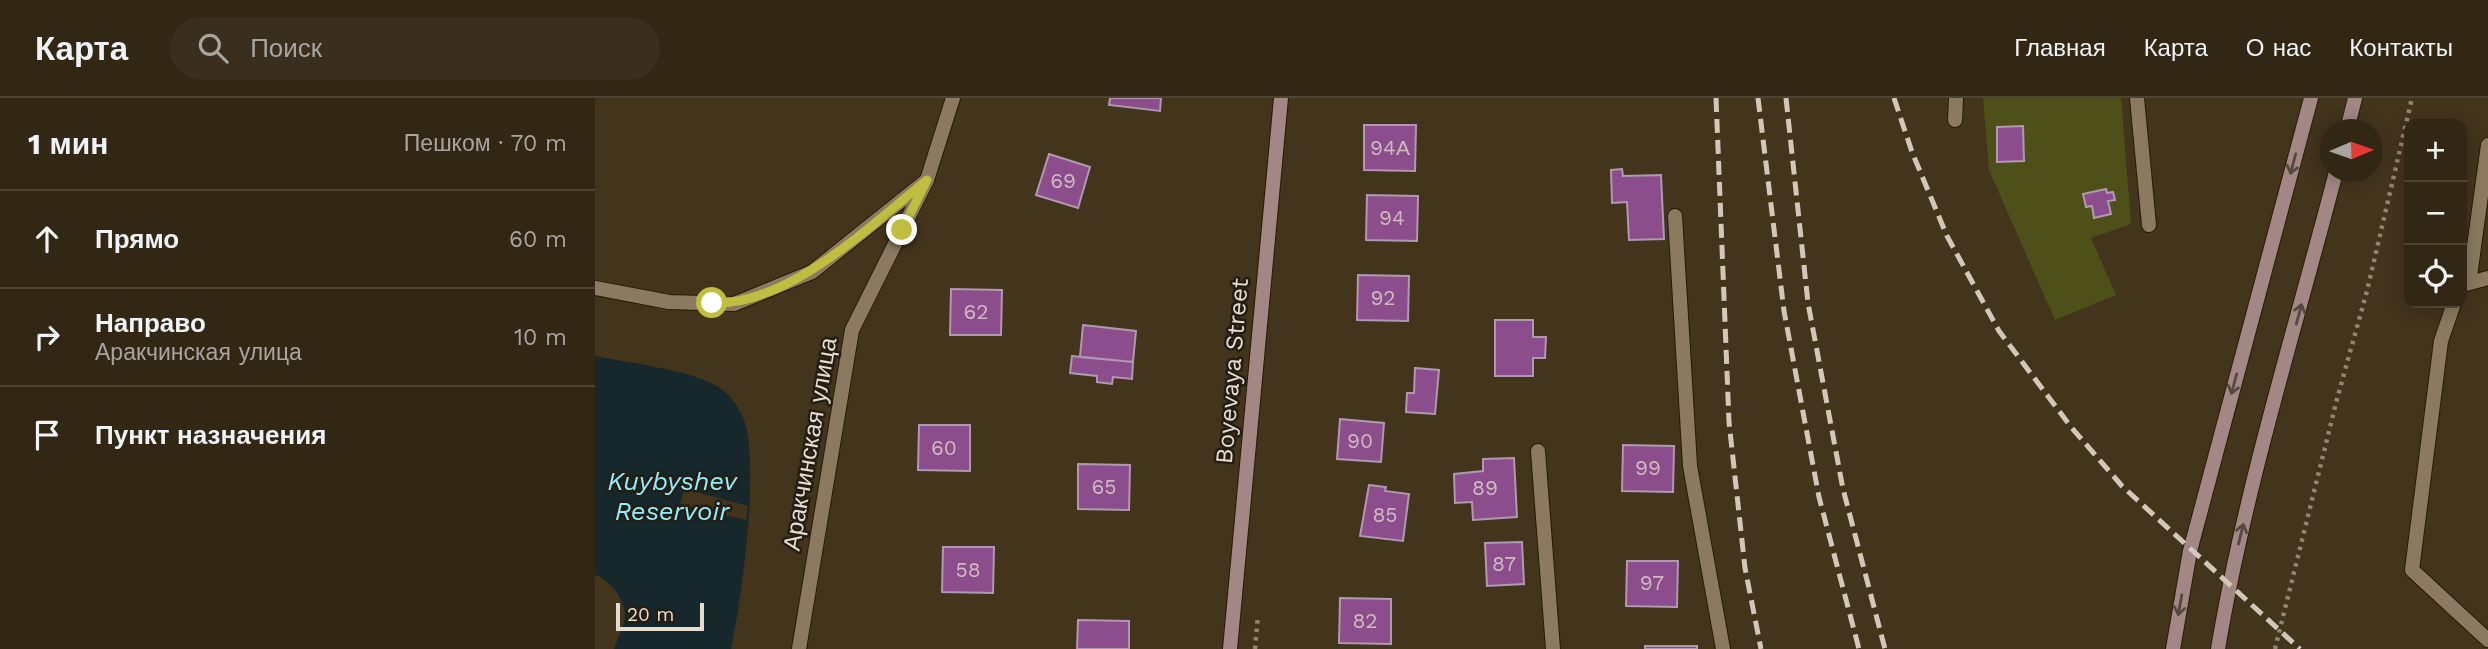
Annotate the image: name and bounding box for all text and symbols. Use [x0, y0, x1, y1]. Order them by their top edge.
search box [170, 17, 660, 80]
text: Карта [35, 29, 128, 68]
icon: search [194, 29, 232, 67]
text: Поиск [250, 33, 322, 63]
text: Главная [2014, 34, 2106, 62]
text: Карта [2144, 34, 2208, 62]
text: О нас [2246, 34, 2311, 62]
text: Контакты [2349, 34, 2453, 62]
north arrow [2320, 119, 2383, 182]
map controls [2404, 119, 2467, 308]
button: + [2404, 119, 2467, 182]
text: 1 мин [28, 126, 108, 161]
text: Пешком · 70 m [404, 130, 567, 157]
house number: 94А [1370, 135, 1410, 160]
one-way arrow [2286, 152, 2299, 175]
house number: 69 [1050, 168, 1076, 193]
button: − [2404, 182, 2467, 245]
house number: 94 [1379, 205, 1405, 230]
route end [886, 214, 917, 245]
icon: ahead [28, 220, 66, 258]
text: Прямо [95, 224, 179, 254]
text: 60 m [509, 226, 567, 253]
button: locate [2404, 245, 2467, 308]
street label: Boyevaya Street [1210, 277, 1254, 465]
house number: 92 [1370, 285, 1396, 310]
route start [696, 287, 727, 318]
house number: 62 [963, 299, 989, 324]
one-way arrow [2293, 303, 2306, 326]
text: Направо [95, 308, 206, 338]
icon: right [28, 318, 66, 356]
text: 10 m [514, 324, 567, 351]
street label: Аракчинская улица [777, 335, 843, 553]
text: Аракчинская улица [95, 339, 302, 366]
one-way arrow [2227, 372, 2240, 394]
icon: arrive [28, 416, 66, 454]
text: Пункт назначения [95, 420, 326, 450]
house number: 90 [1347, 428, 1373, 453]
house number: 60 [931, 435, 957, 460]
house number: 99 [1635, 455, 1661, 480]
water label: Kuybyshev Reservoir [607, 466, 739, 526]
house number: 65 [1092, 474, 1117, 499]
house number: 89 [1472, 475, 1498, 500]
house number: 85 [1372, 502, 1398, 527]
one-way arrow [2235, 523, 2248, 546]
house number: 87 [1492, 551, 1516, 576]
house number: 58 [955, 557, 981, 582]
house number: 97 [1640, 570, 1664, 595]
one-way arrow [2173, 593, 2187, 615]
scale bar [616, 600, 703, 632]
text: 20 m [627, 603, 674, 626]
house number: 82 [1352, 608, 1378, 633]

